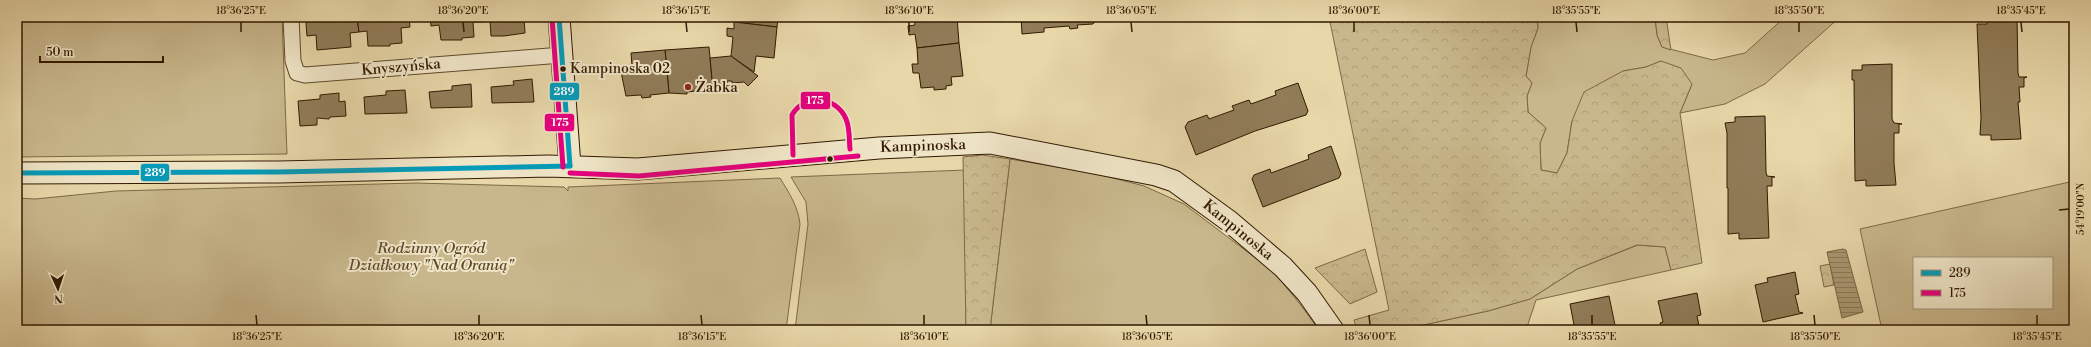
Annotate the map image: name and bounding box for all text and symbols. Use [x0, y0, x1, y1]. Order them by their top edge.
text: 18°36'25"E [216, 5, 266, 17]
text: 18°36'20"E [438, 5, 489, 17]
text: 18°36'15"E [662, 5, 710, 17]
text: 18°36'10"E [884, 5, 934, 17]
text: 18°36'05"E [1106, 5, 1156, 17]
text: 18°36'00"E [1328, 5, 1380, 17]
text: 18°35'55"E [1551, 5, 1601, 17]
text: 18°35'50"E [1774, 5, 1824, 17]
text: 18°35'45"E [1996, 5, 2046, 17]
scale bar [40, 38, 163, 64]
text: 50 m [46, 45, 74, 60]
street label: Knyszyńska [361, 54, 442, 80]
place label: Kampinoska 02 [570, 60, 670, 78]
marker: Kampinoska 02 [558, 64, 568, 74]
place label: Żabka [696, 77, 738, 97]
line badge: 289 [549, 82, 580, 101]
marker: Żabka [683, 82, 693, 92]
text: 289 [554, 85, 574, 99]
line badge: 175 [800, 91, 831, 110]
text: 175 [806, 94, 824, 108]
line badge: 175 [544, 113, 575, 132]
text: 175 [551, 116, 569, 130]
street label: Kampinoska [880, 135, 967, 157]
unlabelled marker [825, 154, 835, 164]
line badge: 289 [140, 163, 170, 182]
text: 289 [145, 166, 165, 180]
text: 54°19'00"N [2075, 182, 2087, 235]
street label: Kampinoska [1199, 196, 1278, 265]
park label: Rodzinny Ogród Działkowy "Nad Oranią" [348, 239, 514, 275]
legend [1913, 257, 2053, 309]
text: 289 [1949, 266, 1970, 281]
north arrow [38, 269, 78, 309]
text: 175 [1949, 286, 1966, 301]
text: N [53, 291, 63, 305]
text: 18°36'25"E [232, 331, 282, 343]
text: 18°36'20"E [454, 331, 505, 343]
text: 18°36'15"E [678, 331, 726, 343]
text: 18°36'10"E [899, 331, 949, 343]
text: 18°36'05"E [1122, 331, 1172, 343]
text: 18°36'00"E [1344, 331, 1396, 343]
text: 18°35'55"E [1567, 331, 1617, 343]
text: 18°35'50"E [1790, 331, 1840, 343]
text: 18°35'45"E [2012, 331, 2062, 343]

